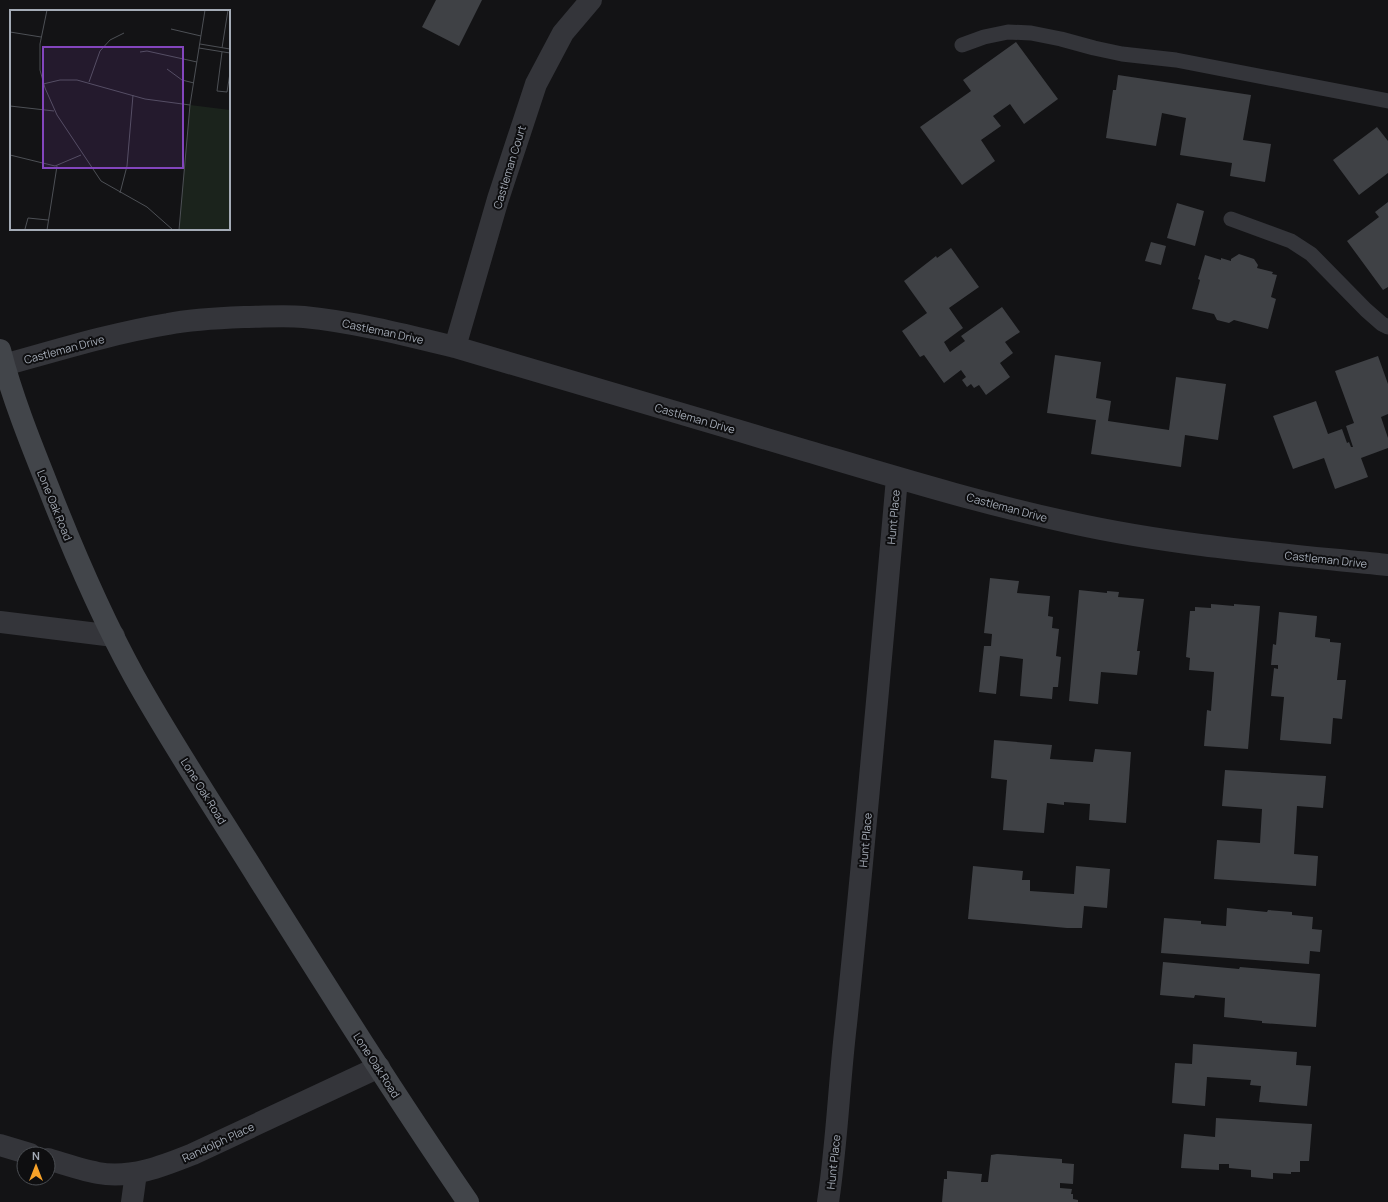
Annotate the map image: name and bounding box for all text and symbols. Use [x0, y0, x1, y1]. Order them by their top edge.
inset map [10, 10, 230, 230]
street label: Castleman Court [489, 123, 529, 211]
street label: Castleman Drive [341, 315, 426, 347]
street label: Castleman Drive [22, 331, 107, 367]
street label: Castleman Drive [653, 399, 737, 437]
street label: Lone Oak Road [34, 467, 76, 543]
street label: Hunt Place [883, 488, 903, 545]
street label: Castleman Drive [965, 489, 1050, 525]
street label: Castleman Drive [1284, 547, 1369, 571]
street label: Lone Oak Road [178, 755, 230, 827]
street label: Hunt Place [855, 811, 875, 868]
street label: Lone Oak Road [350, 1029, 404, 1101]
street label: Randolph Place [179, 1118, 257, 1165]
street label: Hunt Place [823, 1133, 843, 1190]
north arrow [16, 1146, 56, 1186]
text: N [32, 1148, 40, 1163]

